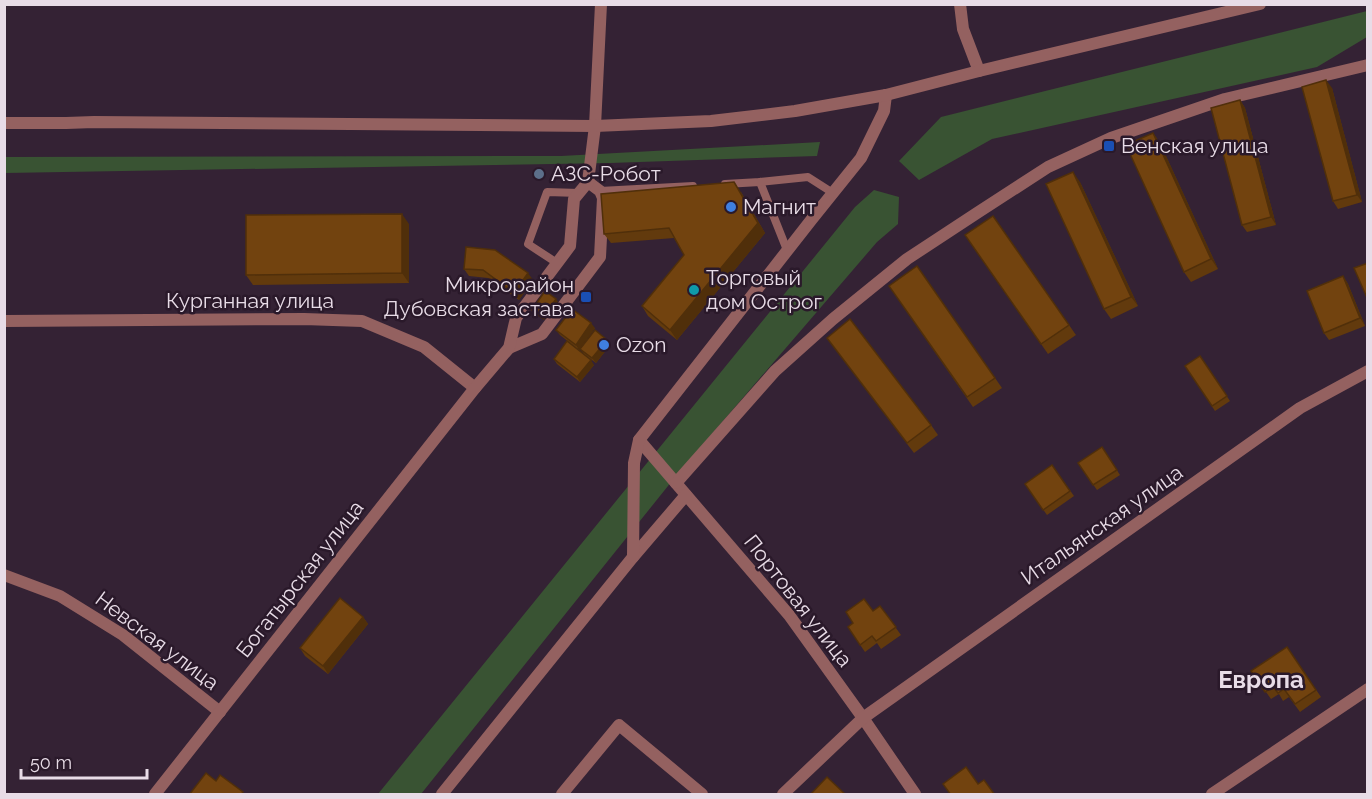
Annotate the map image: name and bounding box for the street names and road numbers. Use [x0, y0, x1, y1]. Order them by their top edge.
street label: Курганная улица [166, 288, 334, 313]
street label: Итальянская улица [1016, 459, 1187, 590]
street label: Богатырская улица [231, 495, 369, 662]
street label: Портовая улица [739, 530, 858, 672]
street label: Невская улица [91, 586, 224, 695]

